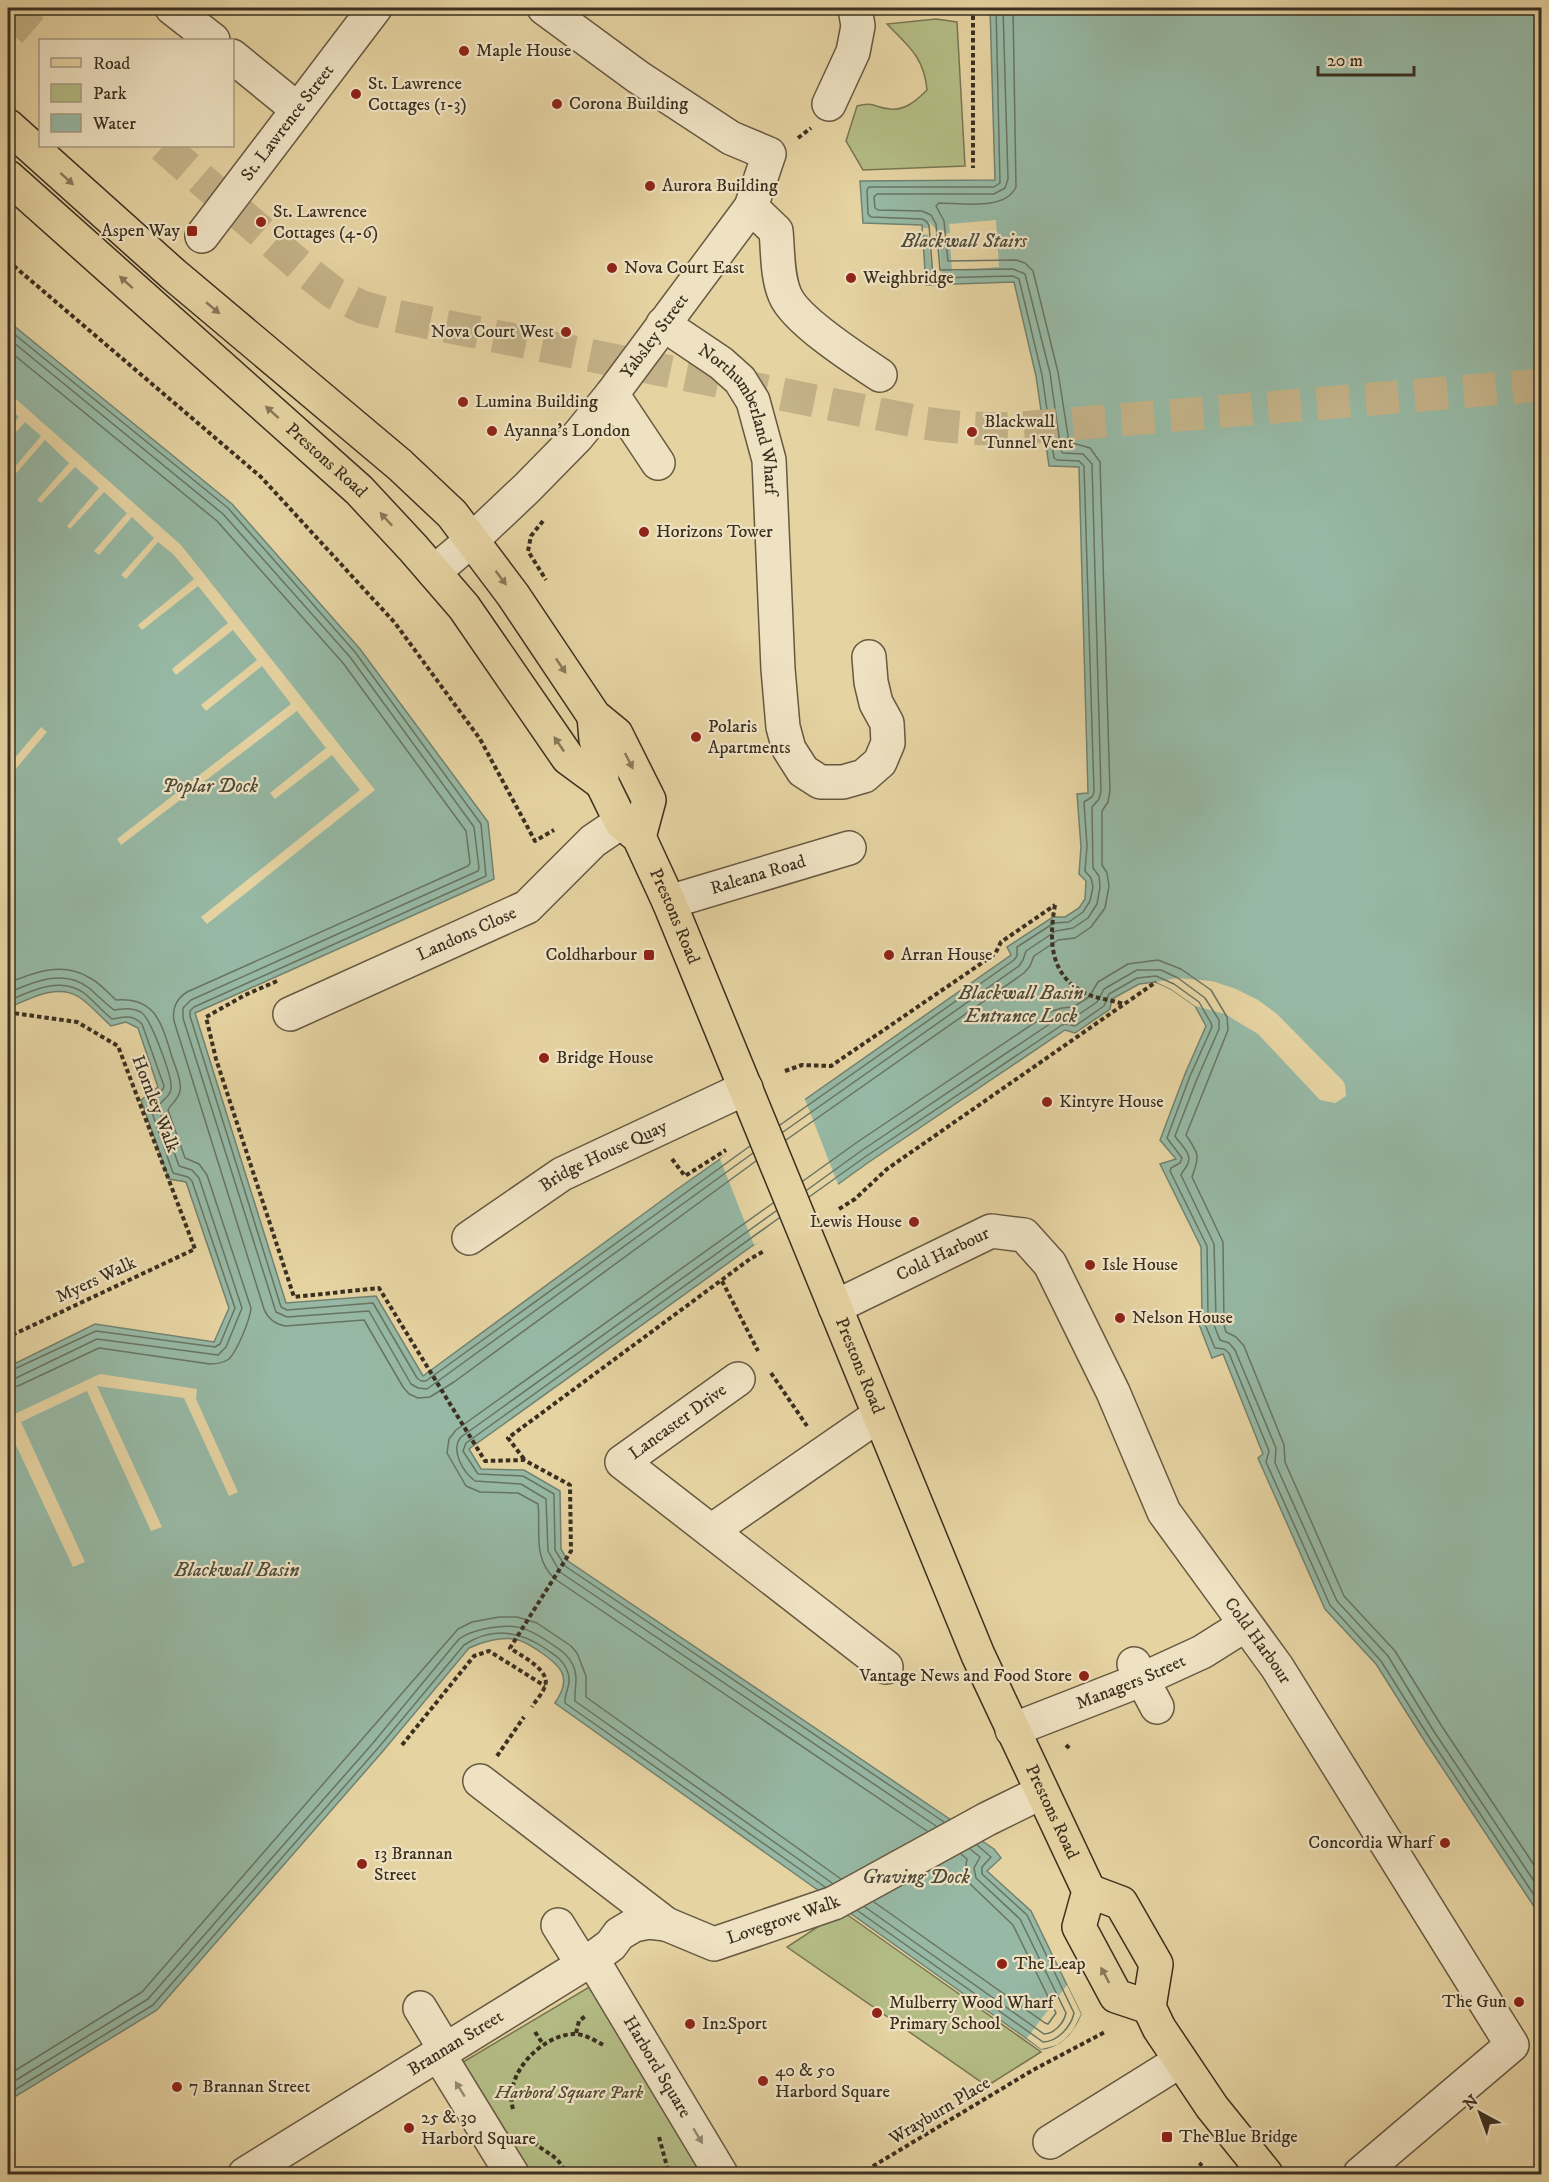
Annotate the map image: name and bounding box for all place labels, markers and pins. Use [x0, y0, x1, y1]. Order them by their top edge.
place label: Maple House [476, 40, 571, 62]
marker: Maple House [457, 44, 471, 58]
place label: St. Lawrence Cottages (1-3) [368, 73, 467, 116]
marker: St. Lawrence Cottages (1-3) [349, 87, 363, 101]
place label: Corona Building [569, 93, 688, 115]
marker: Corona Building [550, 97, 564, 111]
place label: Aurora Building [662, 175, 778, 197]
marker: Aurora Building [643, 179, 657, 193]
place label: St. Lawrence Cottages (4-6) [273, 201, 378, 244]
marker: St. Lawrence Cottages (4-6) [254, 215, 268, 229]
place label: Aspen Way [101, 220, 180, 242]
marker: Aspen Way [185, 224, 199, 238]
place label: Nova Court East [624, 257, 745, 279]
marker: Nova Court East [605, 261, 619, 275]
place label: Weighbridge [862, 267, 954, 289]
marker: Weighbridge [844, 271, 858, 285]
place label: Nova Court West [431, 321, 554, 343]
marker: Nova Court West [559, 325, 573, 339]
place label: Lumina Building [475, 391, 598, 413]
marker: Lumina Building [456, 395, 470, 409]
place label: Blackwall Tunnel Vent [984, 411, 1074, 454]
place label: Ayanna's London [504, 420, 631, 442]
marker: Ayanna's London [485, 424, 499, 438]
marker: Blackwall Tunnel Vent [965, 425, 979, 439]
place label: Horizons Tower [656, 521, 773, 543]
marker: Horizons Tower [637, 525, 651, 539]
place label: Polaris Apartments [708, 716, 791, 759]
marker: Polaris Apartments [689, 730, 703, 744]
place label: Coldharbour [546, 944, 637, 966]
place label: Arran House [901, 944, 993, 966]
marker: Coldharbour [642, 948, 656, 962]
marker: Arran House [882, 948, 896, 962]
place label: Bridge House [556, 1047, 653, 1069]
marker: Bridge House [537, 1051, 551, 1065]
place label: Kintyre House [1059, 1091, 1164, 1113]
marker: Kintyre House [1040, 1095, 1054, 1109]
place label: Lewis House [810, 1211, 902, 1233]
marker: Lewis House [907, 1215, 921, 1229]
place label: Isle House [1102, 1254, 1178, 1276]
marker: Isle House [1083, 1258, 1097, 1272]
place label: Nelson House [1132, 1307, 1233, 1329]
marker: Nelson House [1113, 1311, 1127, 1325]
place label: Vantage News and Food Store [858, 1665, 1072, 1687]
marker: Vantage News and Food Store [1077, 1669, 1091, 1683]
place label: Concordia Wharf [1308, 1832, 1436, 1854]
marker: Concordia Wharf [1438, 1836, 1452, 1850]
place label: 13 Brannan Street [374, 1843, 453, 1886]
marker: 13 Brannan Street [355, 1857, 369, 1871]
place label: The Leap [1014, 1953, 1085, 1975]
marker: The Leap [995, 1957, 1009, 1971]
place label: The Gun [1442, 1991, 1508, 2013]
place label: Mulberry Wood Wharf Primary School [889, 1992, 1057, 2035]
marker: The Gun [1512, 1995, 1526, 2009]
marker: Mulberry Wood Wharf Primary School [870, 2006, 884, 2020]
place label: In2Sport [702, 2013, 768, 2035]
marker: In2Sport [683, 2017, 697, 2031]
place label: 40 & 50 Harbord Square [775, 2060, 890, 2103]
marker: 40 & 50 Harbord Square [756, 2074, 770, 2088]
place label: 7 Brannan Street [189, 2076, 311, 2098]
marker: 7 Brannan Street [170, 2080, 184, 2094]
place label: 25 & 30 Harbord Square [421, 2107, 536, 2150]
marker: 25 & 30 Harbord Square [402, 2121, 416, 2135]
place label: The Blue Bridge [1179, 2126, 1298, 2148]
marker: The Blue Bridge [1160, 2130, 1174, 2144]

